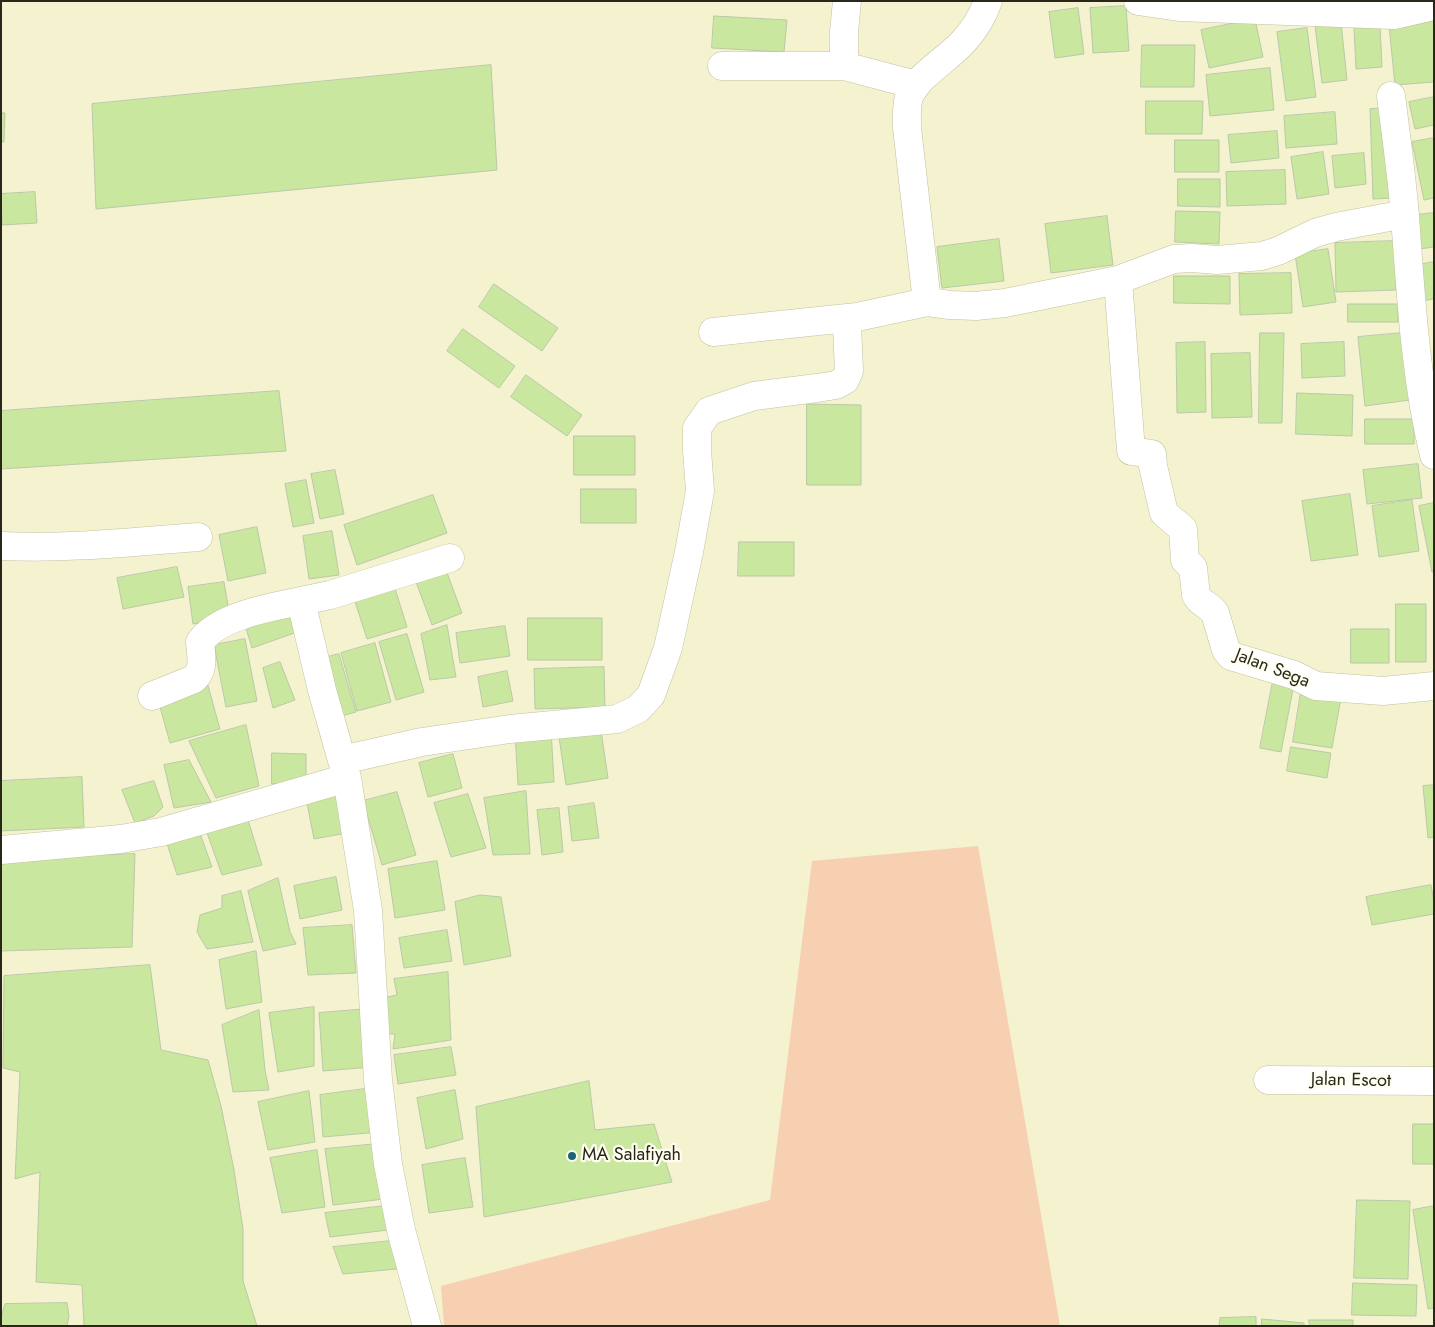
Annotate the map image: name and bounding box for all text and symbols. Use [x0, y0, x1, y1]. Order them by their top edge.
street label: Jalan Sega [1231, 645, 1313, 693]
street label: Jalan Escot [1311, 1069, 1391, 1093]
place label: MA Salafiyah [582, 1145, 681, 1167]
marker: MA Salafiyah [566, 1150, 578, 1162]

